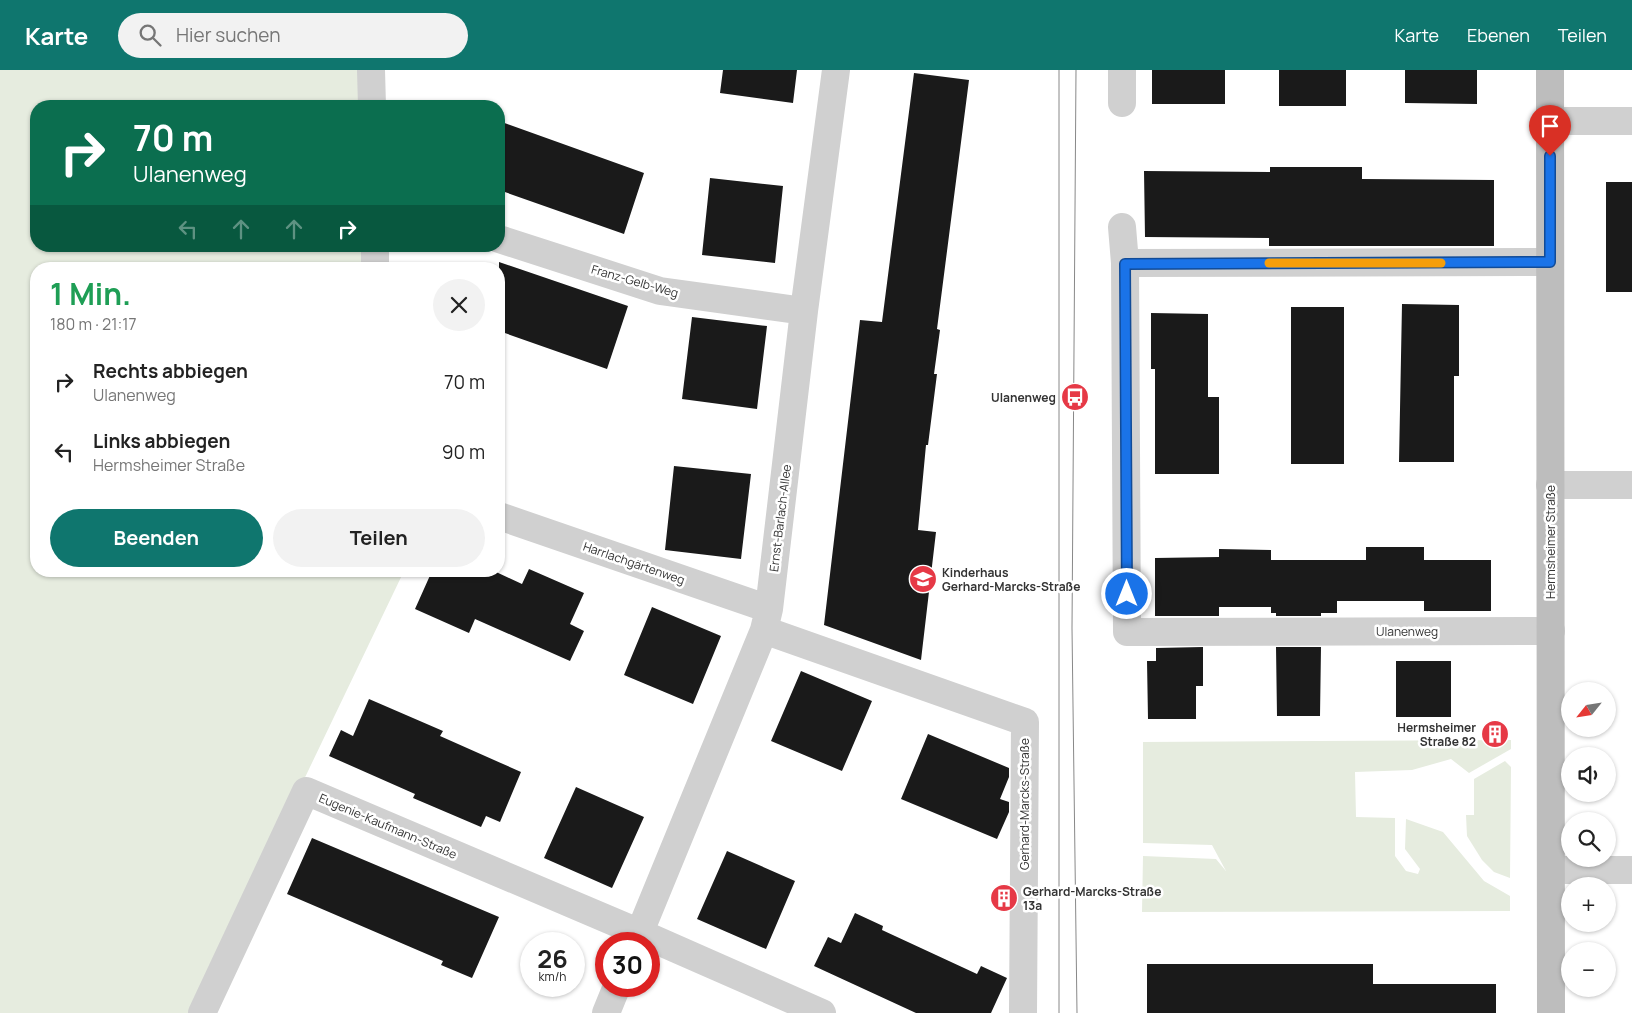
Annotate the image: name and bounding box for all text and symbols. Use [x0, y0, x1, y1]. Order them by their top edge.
search box [118, 13, 468, 58]
text: Karte [25, 19, 88, 52]
icon: search [136, 21, 164, 49]
text: Hier suchen [176, 22, 280, 48]
text: Karte [1395, 23, 1439, 47]
text: Ebenen [1467, 23, 1530, 47]
text: Teilen [1558, 23, 1607, 47]
pin [1529, 105, 1571, 156]
icon: arrive [1536, 112, 1564, 140]
text: 70 m [133, 114, 213, 162]
icon: right [50, 120, 115, 185]
text: Ulanenweg [133, 159, 247, 189]
icon: left [174, 215, 202, 243]
icon: ahead [227, 215, 255, 243]
icon: ahead [280, 215, 308, 243]
icon: right [333, 215, 361, 243]
street label: Franz-Gelb-Weg [589, 260, 681, 302]
text: 1 Min. [50, 273, 131, 314]
button: close [433, 279, 485, 331]
text: 180 m · 21:17 [50, 313, 137, 335]
text: Rechts abbiegen [93, 358, 248, 384]
icon: right [50, 368, 78, 396]
text: 70 m [444, 369, 485, 395]
bus stop icon: Ulanenweg [1060, 382, 1090, 412]
text: Ulanenweg [93, 384, 176, 406]
place label: Ulanenweg [991, 389, 1056, 406]
text: Links abbiegen [93, 428, 230, 454]
icon: left [50, 438, 78, 466]
text: 90 m [442, 439, 485, 465]
text: Hermsheimer Straße [93, 454, 245, 476]
street label: Ernst-Barlach-Allee [765, 463, 795, 573]
street label: Hermsheimer Straße [1542, 485, 1559, 599]
button: Beenden [50, 509, 263, 567]
button: Teilen [273, 509, 485, 567]
street label: Harrlachgärtenweg [581, 538, 687, 588]
school or university icon: Kinderhaus Gerhard-Marcks-Straße [908, 564, 938, 594]
place label: Kinderhaus Gerhard-Marcks-Straße [942, 564, 1080, 595]
position arrow [1100, 567, 1152, 619]
street label: Ulanenweg [1376, 623, 1438, 640]
north arrow [1561, 682, 1616, 738]
map controls [1561, 682, 1616, 997]
place label: Hermsheimer Straße 82 [1397, 719, 1476, 750]
building icon: Hermsheimer Straße 82 [1480, 719, 1510, 749]
street label: Gerhard-Marcks-Straße [1016, 738, 1033, 870]
button: sound [1561, 747, 1616, 802]
street label: Eugenie-Kaufmann-Straße [316, 789, 460, 863]
button: search [1561, 812, 1616, 867]
button: + [1561, 877, 1616, 932]
building icon: Gerhard-Marcks-Straße 13a [989, 883, 1019, 913]
place label: Gerhard-Marcks-Straße 13a [1023, 883, 1161, 914]
speed limit sign: 30 [595, 932, 660, 997]
text: 26 [537, 941, 568, 976]
button: − [1561, 942, 1616, 997]
text: km/h [539, 968, 566, 985]

